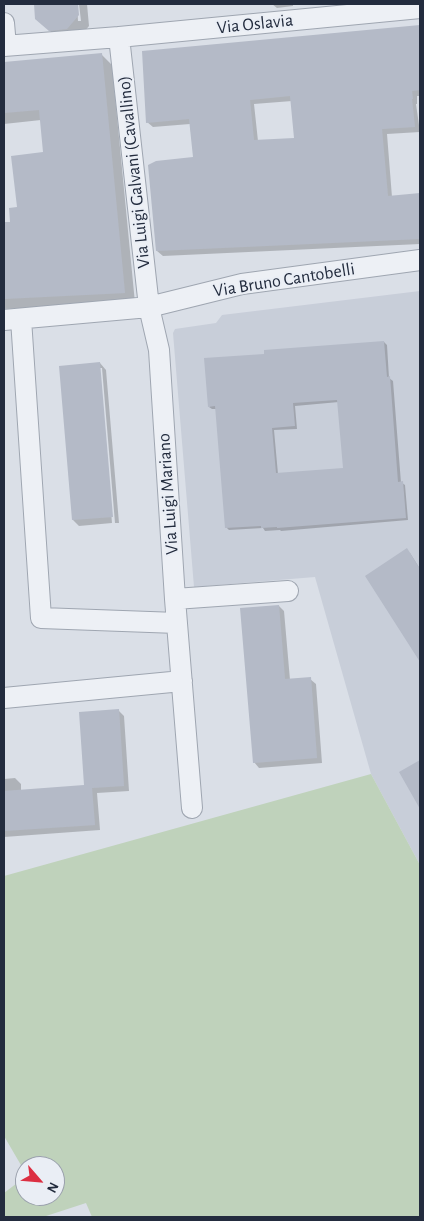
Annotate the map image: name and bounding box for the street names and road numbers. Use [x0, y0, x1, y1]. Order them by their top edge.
street label: Via Oslavia [216, 9, 294, 39]
street label: Via Luigi Galvani (Cavallino) [113, 75, 155, 269]
street label: Via Bruno Cantobelli [212, 258, 356, 302]
street label: Via Luigi Mariano [153, 433, 183, 555]

